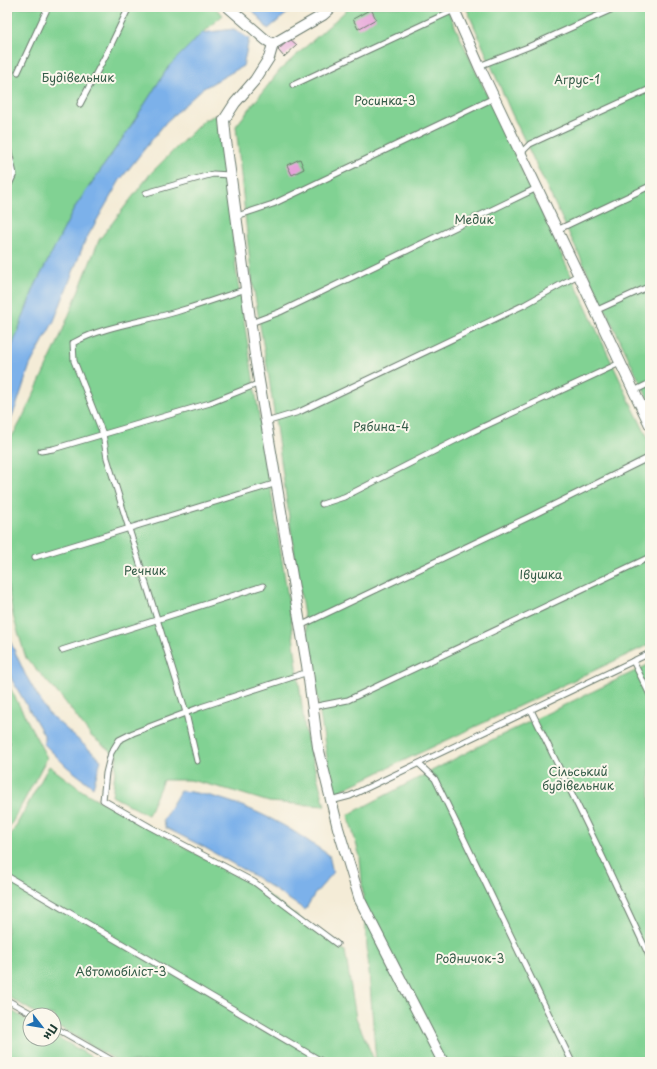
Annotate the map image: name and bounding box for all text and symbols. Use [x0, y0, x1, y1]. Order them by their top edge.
park label: Будівельник [42, 68, 115, 86]
park label: Агрус-1 [554, 70, 600, 88]
park label: Росинка-3 [354, 91, 416, 109]
park label: Медик [454, 210, 494, 228]
park label: Рябина-4 [353, 417, 409, 435]
park label: Речник [124, 561, 167, 579]
park label: Івушка [520, 565, 563, 583]
park label: Сільський будівельник [542, 762, 615, 794]
park label: Родничок-3 [436, 949, 504, 967]
park label: Автомобіліст-3 [75, 962, 167, 980]
north arrow [22, 1007, 62, 1047]
text: Пн [40, 1021, 62, 1044]

